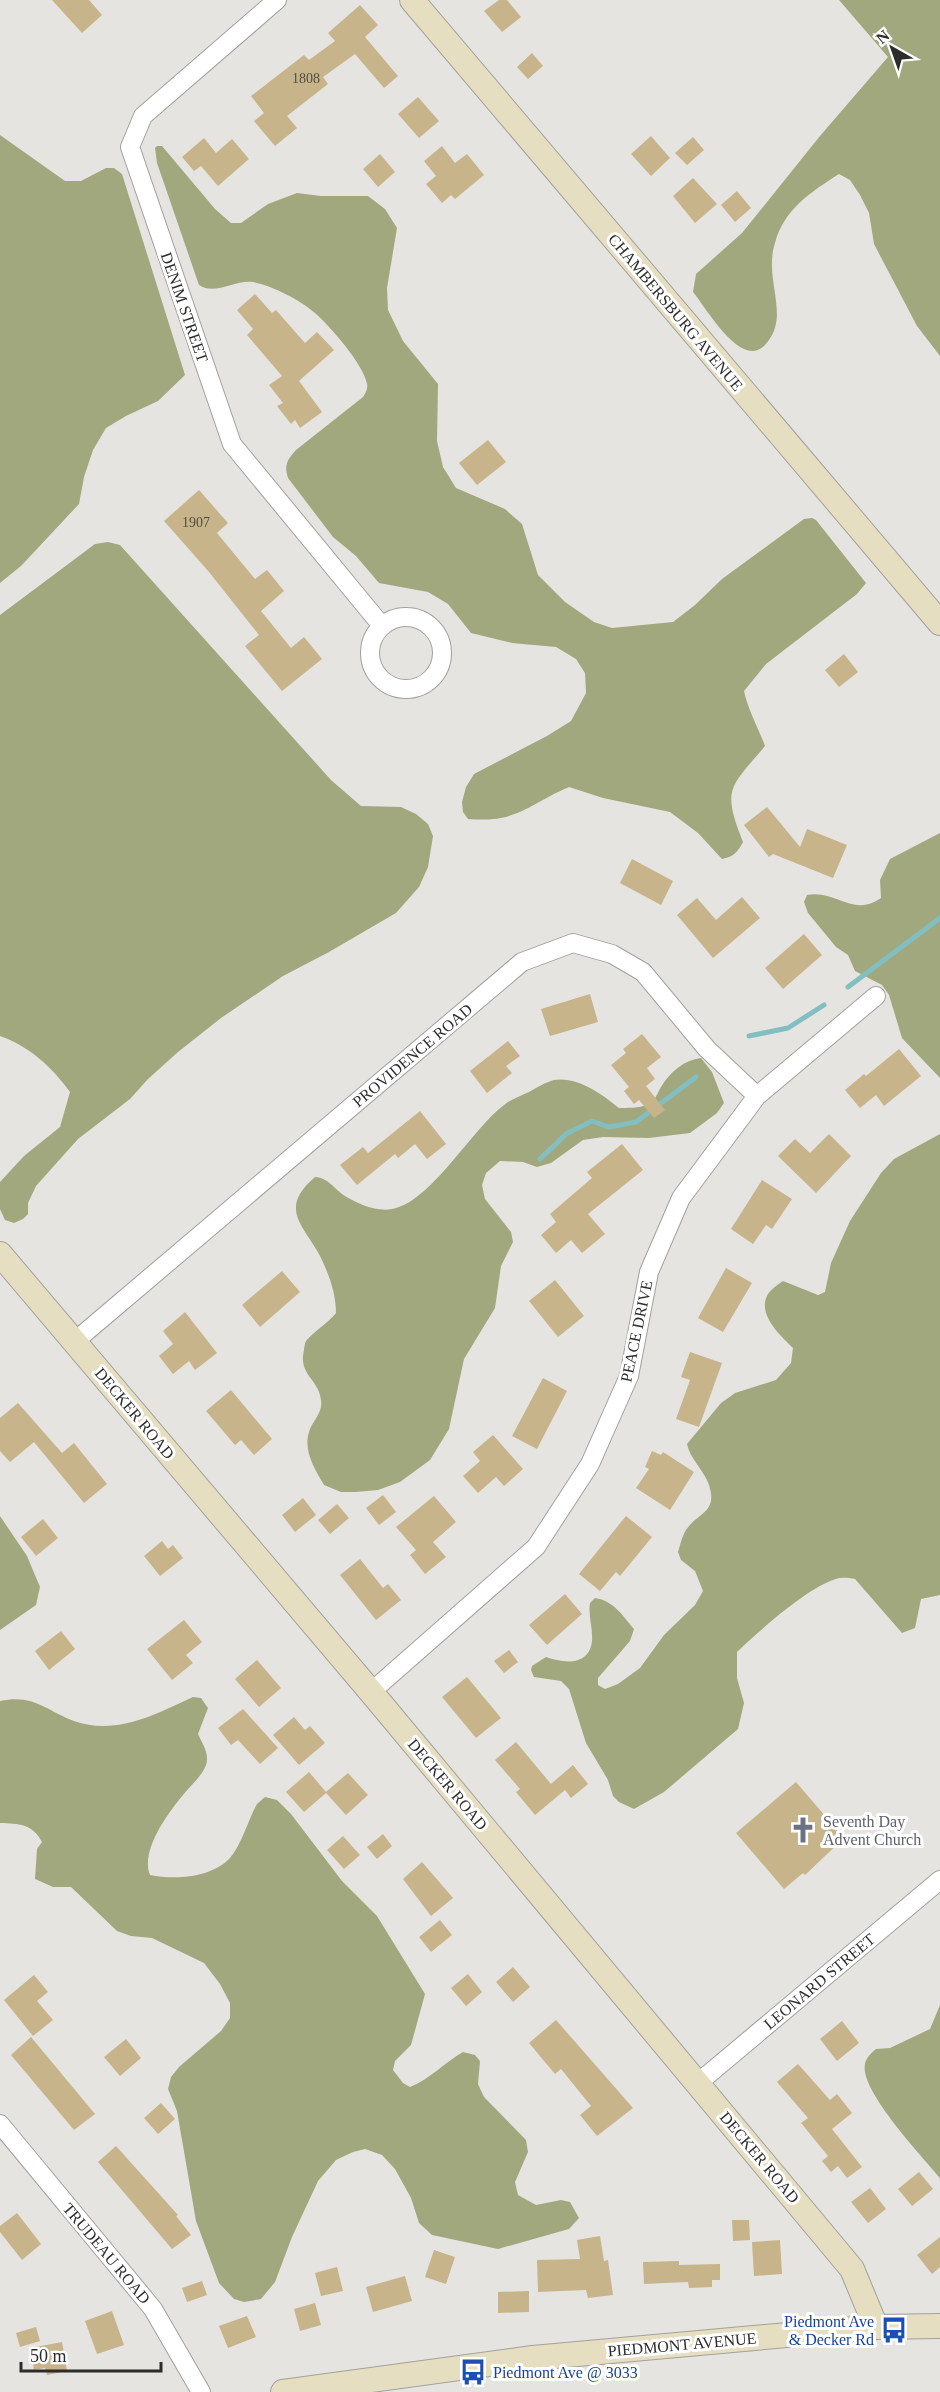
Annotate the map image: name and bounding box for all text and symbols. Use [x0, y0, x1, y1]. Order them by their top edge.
north arrow [862, 18, 922, 78]
text: N [873, 26, 893, 47]
house number: 1808 [292, 71, 320, 86]
street label: CHAMBERSBURG AVENUE [605, 231, 746, 394]
street label: DENIM STREET [158, 250, 211, 365]
house number: 1907 [182, 515, 210, 530]
street label: PROVIDENCE ROAD [349, 1000, 475, 1110]
street label: PEACE DRIVE [617, 1279, 656, 1384]
street label: DECKER ROAD [92, 1364, 178, 1462]
street label: DECKER ROAD [405, 1735, 491, 1833]
place label: Seventh Day Advent Church [823, 1813, 921, 1848]
church icon: Seventh Day Advent Church [788, 1815, 818, 1845]
street label: LEONARD STREET [761, 1930, 878, 2033]
street label: DECKER ROAD [717, 2108, 803, 2206]
street label: TRUDEAU ROAD [60, 2200, 154, 2307]
place label: Piedmont Ave & Decker Rd [784, 2313, 874, 2348]
bus stop icon: Piedmont Ave & Decker Rd [879, 2315, 909, 2345]
street label: PIEDMONT AVENUE [607, 2330, 757, 2359]
scale bar [21, 2335, 160, 2373]
text: 50 m [30, 2346, 67, 2366]
bus stop icon: Piedmont Ave @ 3033 [458, 2357, 488, 2387]
place label: Piedmont Ave @ 3033 [493, 2364, 638, 2382]

